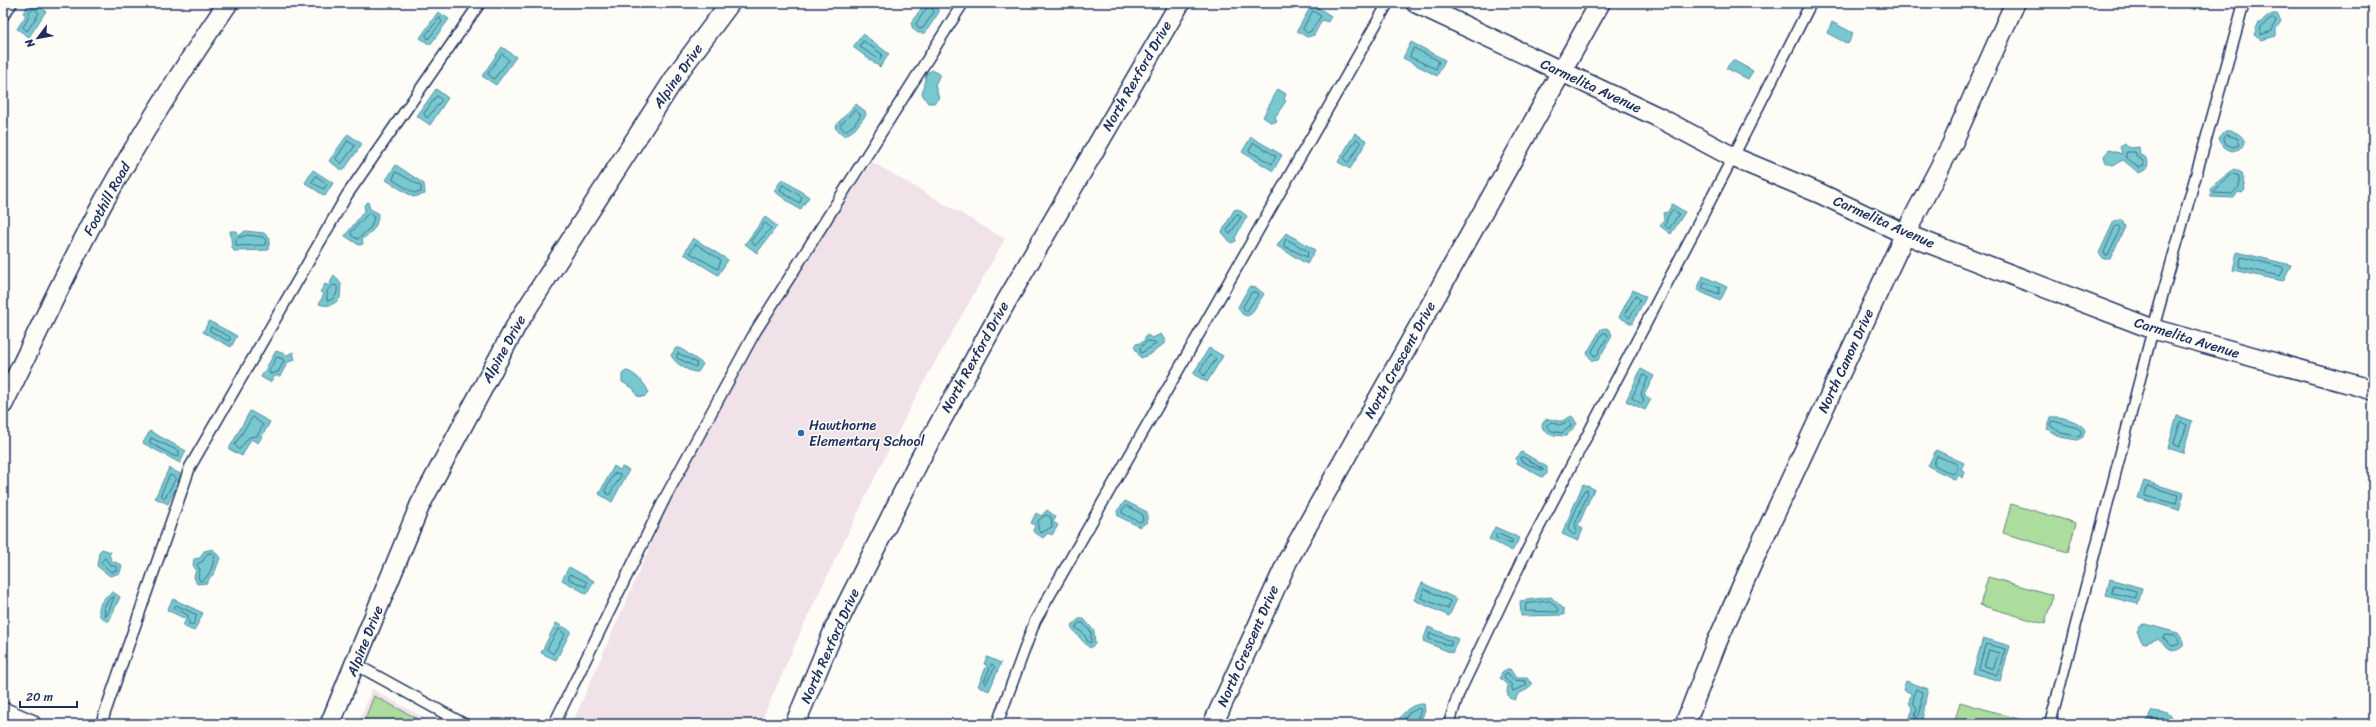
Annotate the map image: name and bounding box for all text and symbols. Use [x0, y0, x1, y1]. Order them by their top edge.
street label: North Rexford Drive [1095, 16, 1179, 136]
north arrow [18, 18, 58, 58]
text: N [20, 34, 41, 52]
street label: Alpine Drive [646, 38, 710, 115]
street label: Carmelita Avenue [1536, 52, 1646, 120]
street label: Foothill Road [76, 156, 138, 240]
street label: Carmelita Avenue [1829, 188, 1939, 256]
street label: North Rexford Drive [934, 297, 1016, 417]
street label: North Crescent Drive [1357, 297, 1443, 423]
street label: North Canon Drive [1811, 305, 1881, 417]
street label: Alpine Drive [475, 310, 533, 389]
street label: Carmelita Avenue [2131, 310, 2243, 366]
place label: Hawthorne Elementary School [809, 413, 926, 454]
marker: Hawthorne Elementary School [796, 428, 806, 438]
street label: North Crescent Drive [1210, 581, 1286, 711]
street label: North Rexford Drive [793, 584, 867, 708]
street label: Alpine Drive [339, 602, 391, 681]
scale bar [20, 683, 77, 709]
text: 20 m [26, 686, 53, 708]

